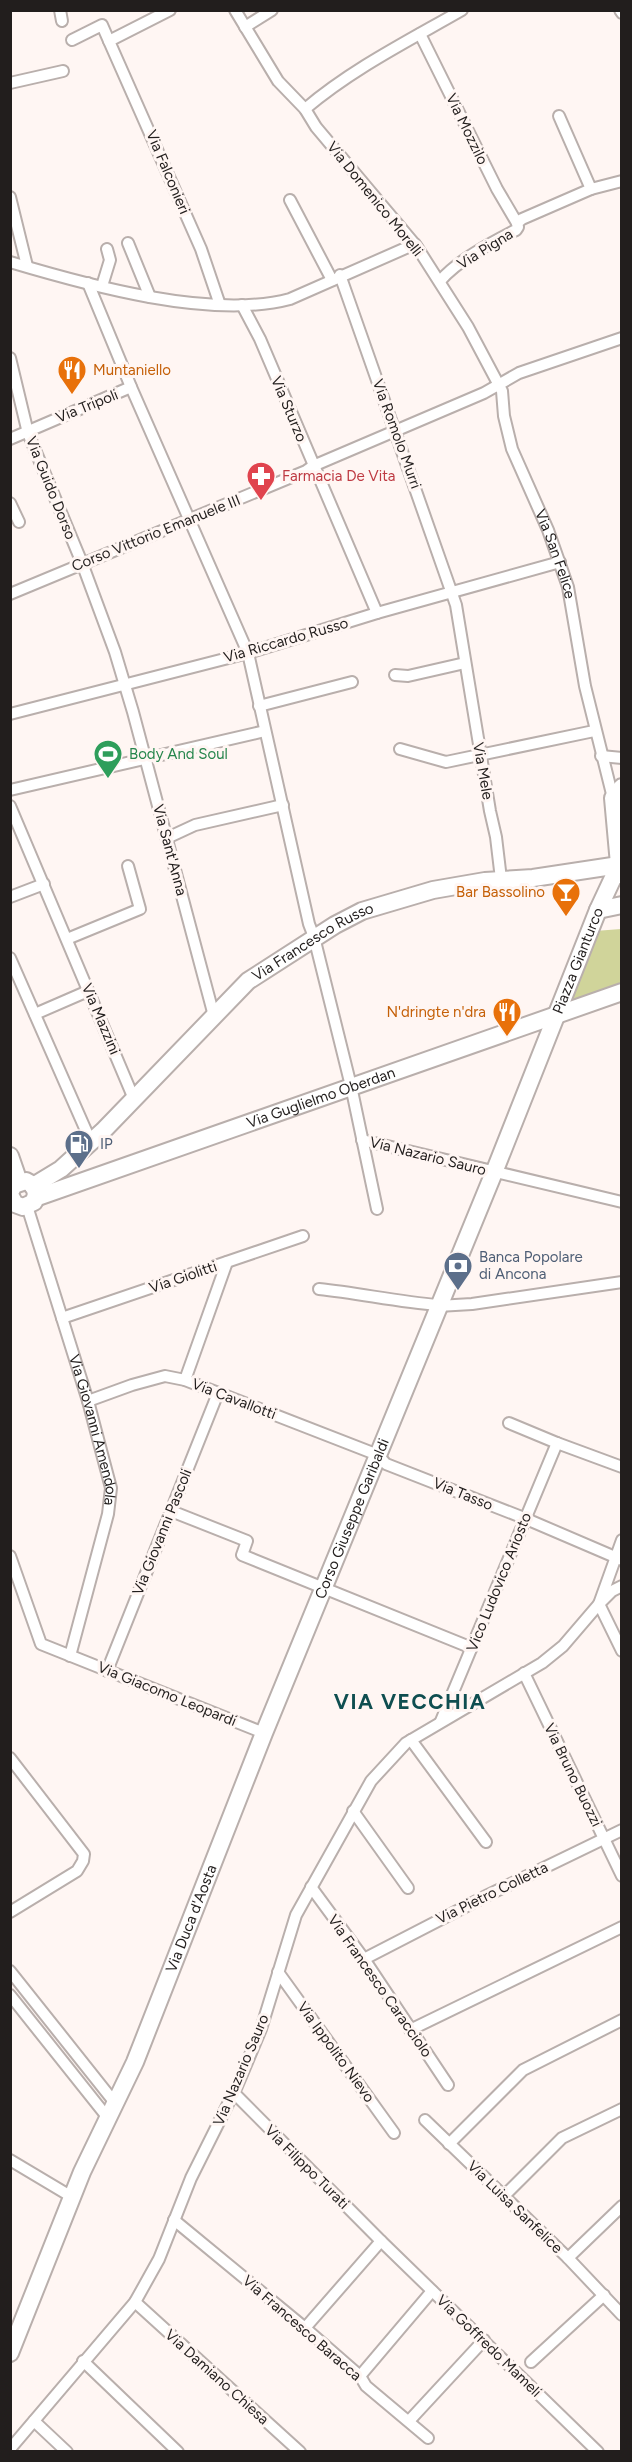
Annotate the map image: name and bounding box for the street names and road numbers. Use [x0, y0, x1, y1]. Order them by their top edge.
street label: Via Mozzilo [442, 91, 492, 168]
street label: Via Falconieri [142, 127, 194, 217]
street label: Via Domenico Morelli [323, 138, 427, 260]
street label: Via Pigna [454, 225, 516, 273]
street label: Via Sturzo [267, 373, 311, 445]
street label: Via Romolo Murri [369, 377, 425, 491]
street label: Via Tripoli [53, 385, 121, 427]
street label: Via Guido Dorso [22, 434, 80, 542]
street label: Corso Vittorio Emanuele III [69, 491, 243, 575]
street label: Via San Felice [531, 507, 579, 600]
street label: Via Riccardo Russo [222, 614, 351, 666]
street label: Via Mele [469, 741, 497, 801]
street label: Via Sant'Anna [149, 802, 191, 898]
street label: Via Francesco Russo [249, 899, 376, 985]
street label: Piazza Gianturco [549, 905, 607, 1016]
street label: Via Mazzini [78, 981, 124, 1057]
street label: Via Guglielmo Oberdan [244, 1063, 397, 1132]
street label: Via Nazario Sauro [368, 1133, 488, 1179]
street label: Via Giolitti [147, 1257, 219, 1297]
street label: Via Giovanni Amendola [65, 1352, 120, 1507]
street label: Via Cavallotti [189, 1375, 279, 1423]
street label: Corso Giuseppe Garibaldi [311, 1436, 393, 1602]
street label: Via Giovanni Pascoli [128, 1466, 196, 1598]
street label: Via Tasso [430, 1474, 496, 1514]
street label: Vico Ludovico Ariosto [463, 1510, 535, 1654]
street label: Via Giacomo Leopardi [95, 1658, 239, 1730]
street label: Via Bruno Buozzi [540, 1720, 606, 1830]
street label: Via Pietro Colletta [433, 1858, 551, 1928]
street label: Via Duca d'Aosta [162, 1862, 221, 1975]
street label: Via Francesco Caracciolo [324, 1911, 436, 2061]
street label: Via Ippolito Nievo [293, 1998, 379, 2106]
street label: Via Nazario Sauro [209, 2011, 273, 2129]
street label: Via Filippo Turati [261, 2121, 353, 2213]
street label: Via Luisa Sanfelice [464, 2157, 566, 2257]
street label: Via Francesco Baracca [239, 2271, 365, 2385]
street label: Via Goffredo Mameli [433, 2291, 545, 2401]
street label: Via Damiano Chiesa [161, 2326, 273, 2428]

